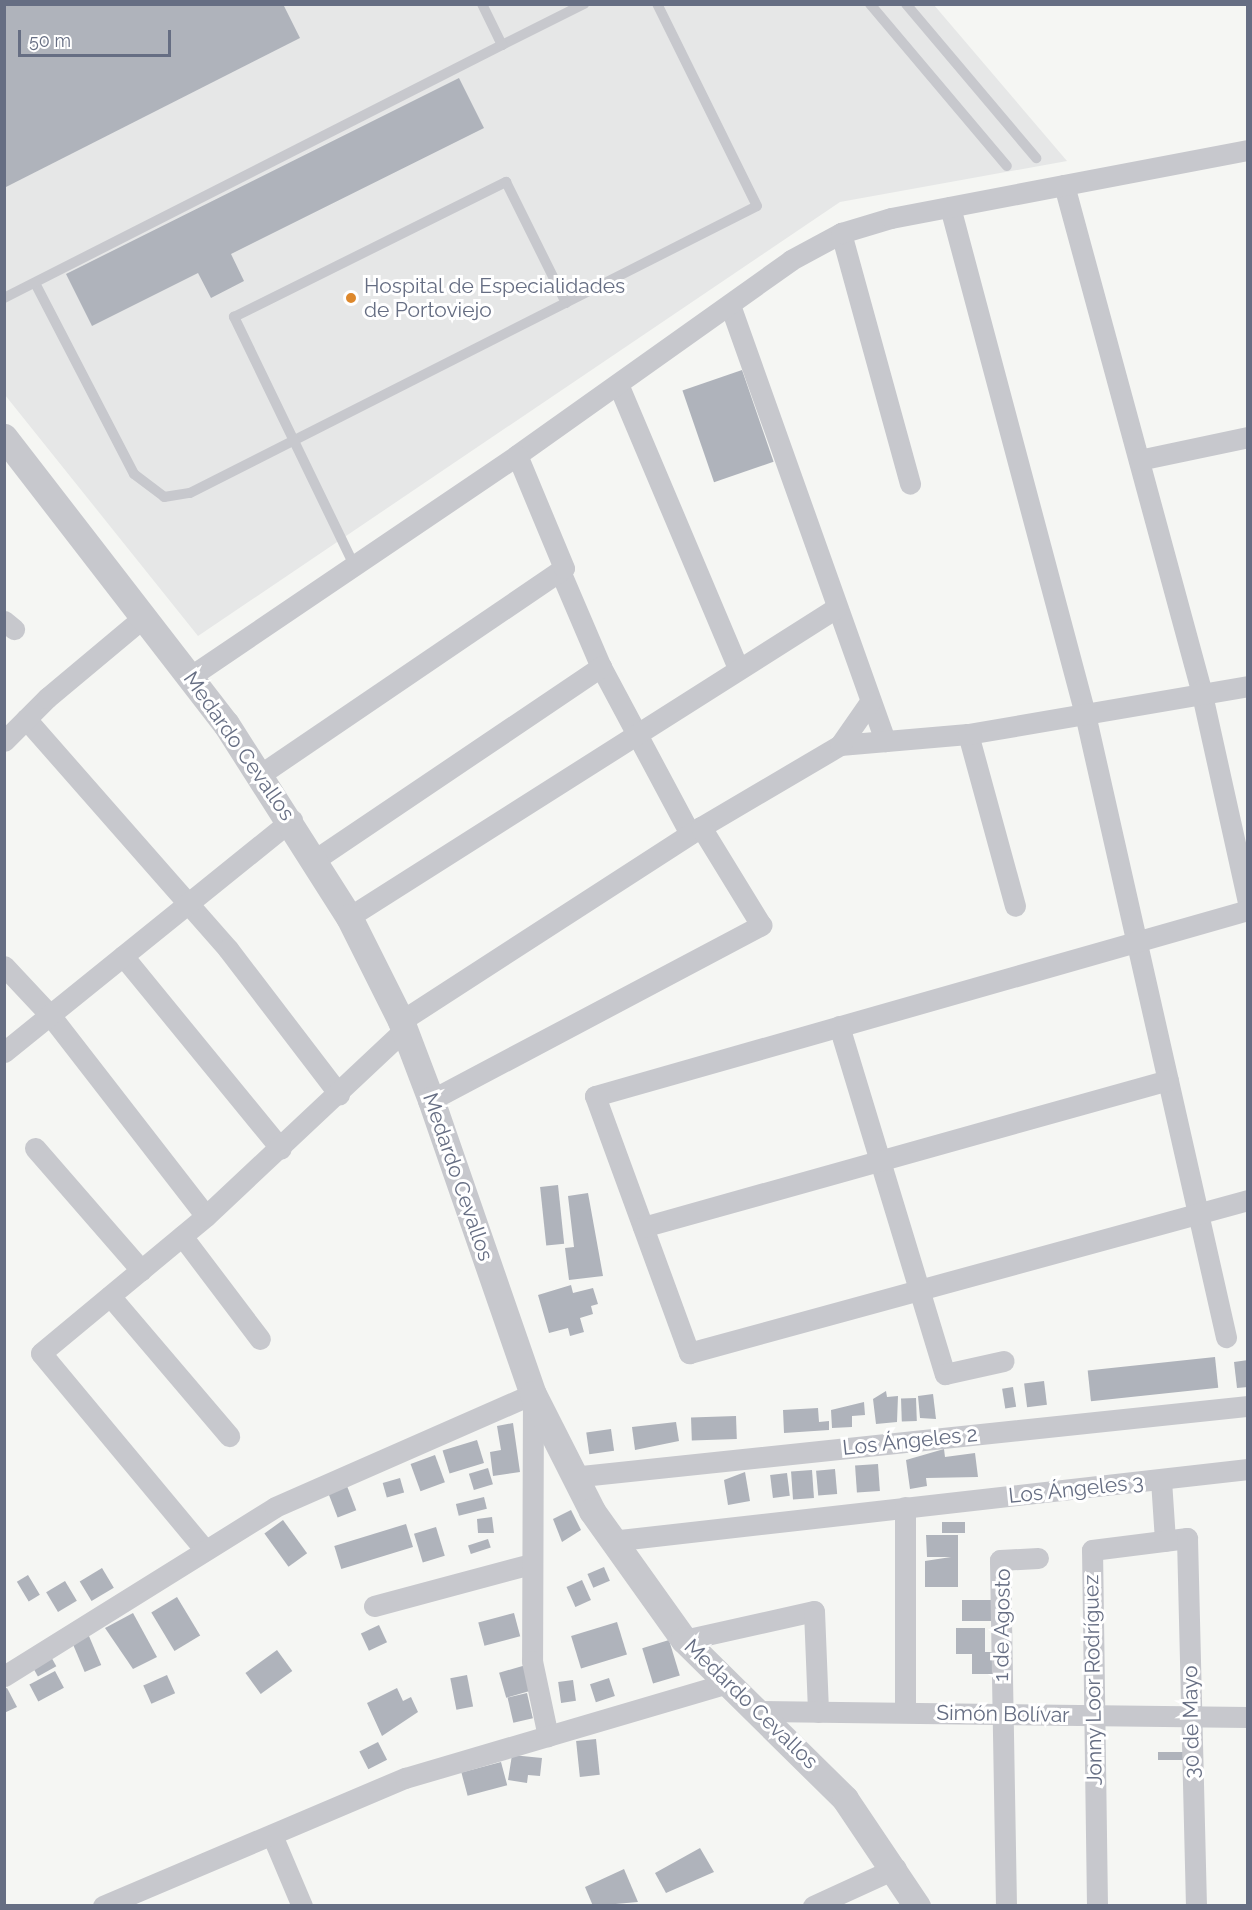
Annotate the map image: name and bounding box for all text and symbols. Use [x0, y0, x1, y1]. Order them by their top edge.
scale bar [21, 18, 174, 56]
text: 50 m [29, 30, 71, 51]
place label: Hospital de Especialidades de Portoviejo [364, 273, 626, 323]
marker: Hospital de Especialidades de Portoviejo [342, 289, 360, 307]
street label: Medardo Cevallos [178, 667, 300, 825]
street label: Medardo Cevallos [417, 1090, 499, 1264]
street label: Los Ángeles 2 [841, 1421, 979, 1461]
street label: Los Ángeles 3 [1007, 1469, 1145, 1509]
street label: 1 de Agosto [988, 1568, 1016, 1682]
street label: Jonny Loor Rodríguez [1079, 1574, 1107, 1786]
street label: Medardo Cevallos [679, 1634, 823, 1774]
street label: 30 de Mayo [1177, 1665, 1205, 1779]
street label: Simón Bolívar [936, 1700, 1070, 1728]

